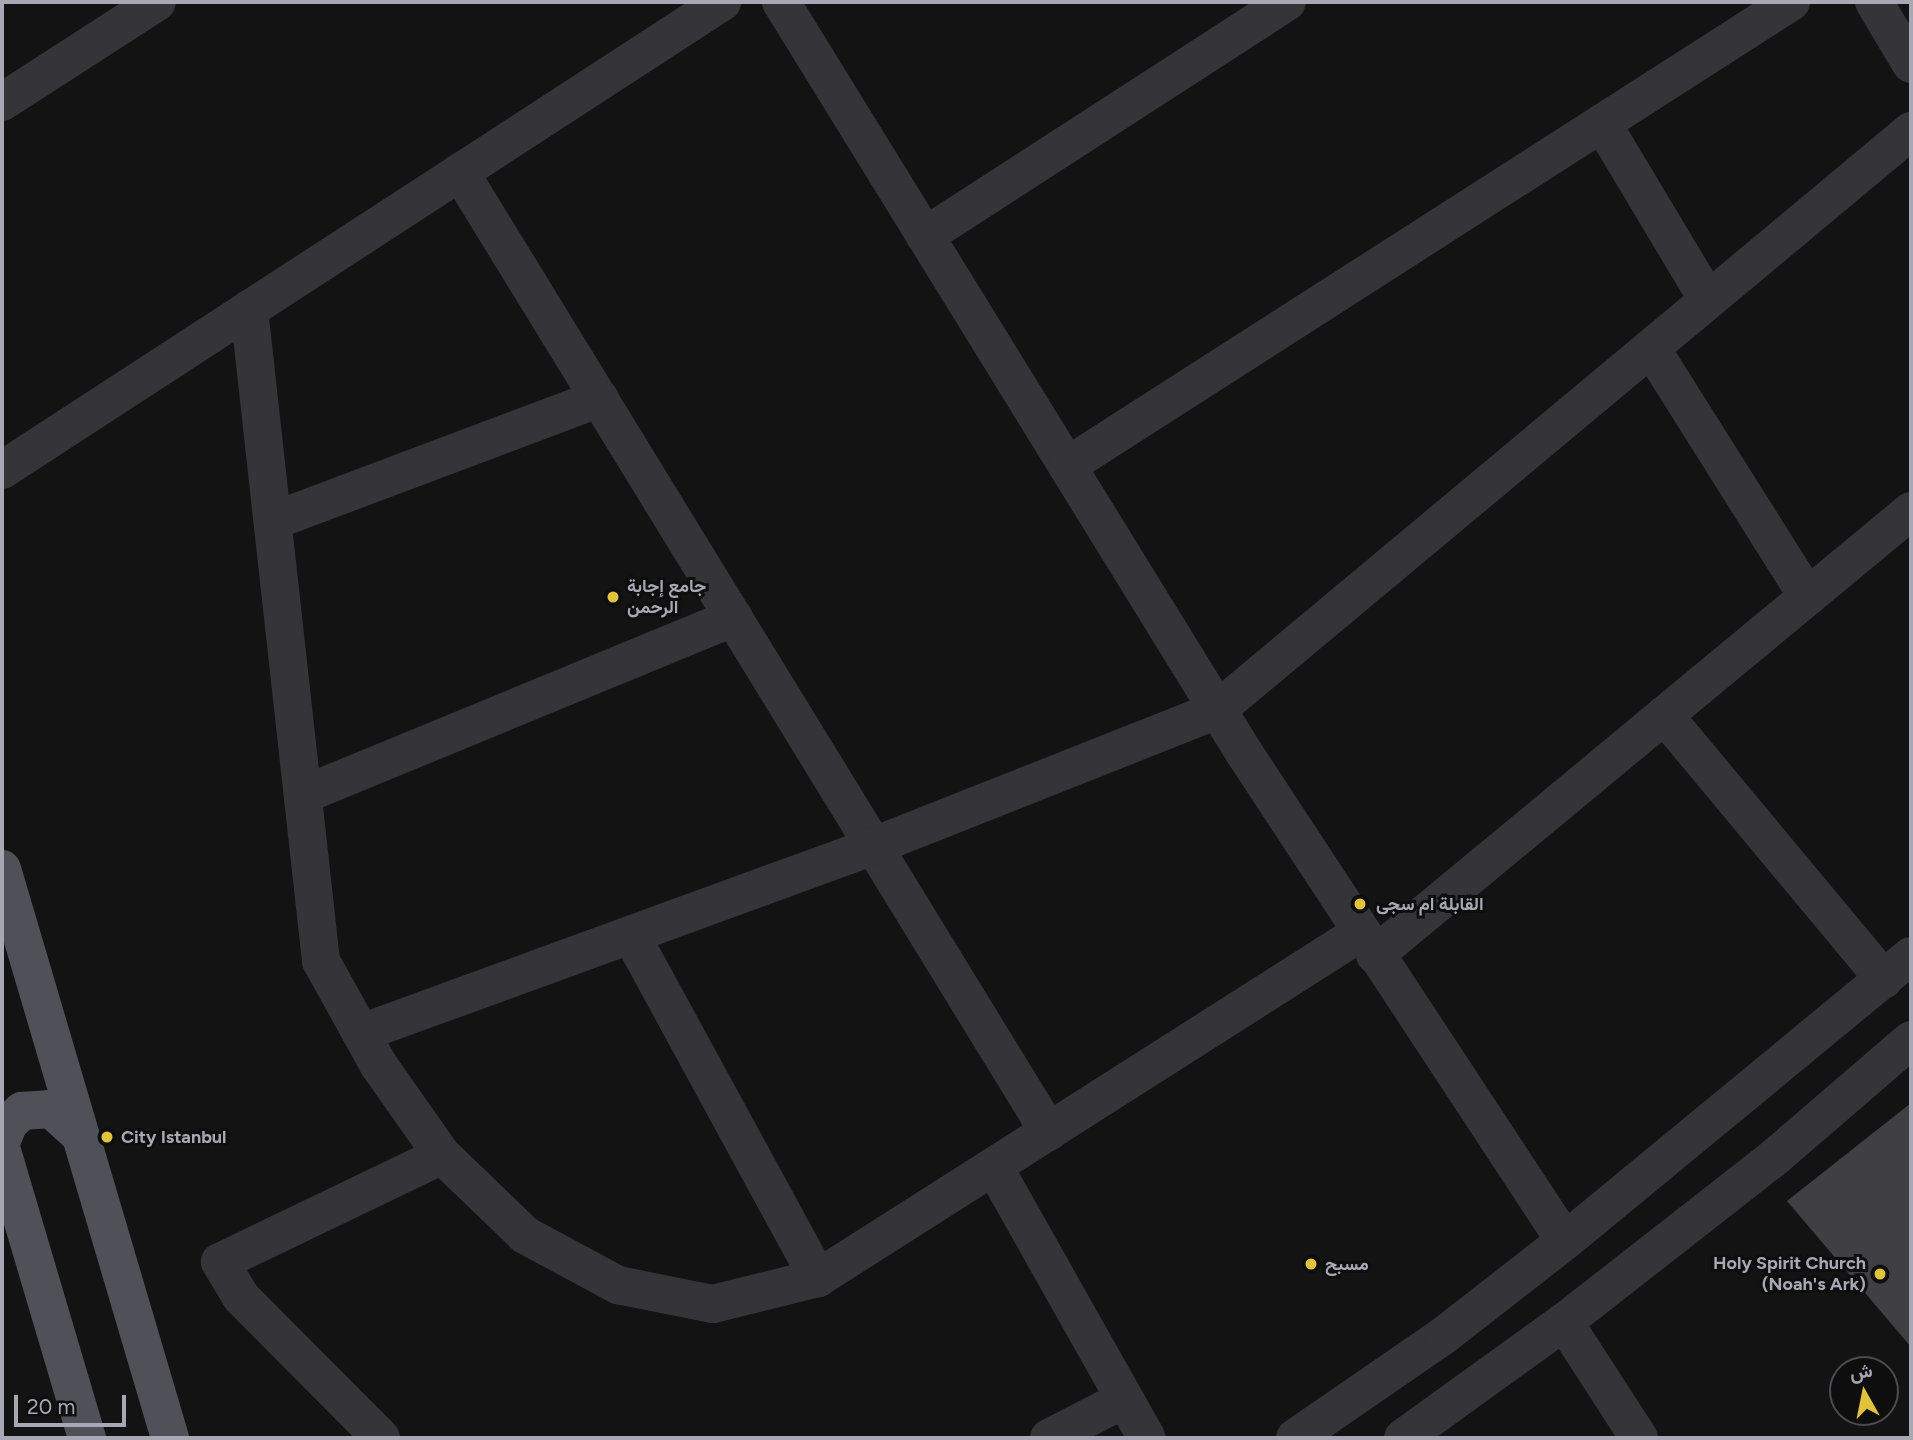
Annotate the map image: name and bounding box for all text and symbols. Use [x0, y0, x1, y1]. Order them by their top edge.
place label: جامع إجابة الرحمن [627, 576, 706, 618]
marker: جامع إجابة الرحمن [605, 589, 621, 605]
place label: القابلة ام سجى [1376, 893, 1484, 915]
marker: القابلة ام سجى [1350, 894, 1370, 914]
place label: City Istanbul [121, 1126, 227, 1148]
marker: City Istanbul [99, 1129, 115, 1145]
place label: مسبح [1325, 1253, 1369, 1275]
place label: Holy Spirit Church (Noah's Ark) [1713, 1253, 1866, 1296]
marker: مسبح [1303, 1256, 1319, 1272]
marker: Holy Spirit Church (Noah's Ark) [1872, 1266, 1888, 1282]
north arrow [1829, 1356, 1899, 1426]
text: ش [1848, 1359, 1874, 1385]
scale bar [18, 1380, 130, 1424]
text: 20 m [27, 1394, 75, 1419]

